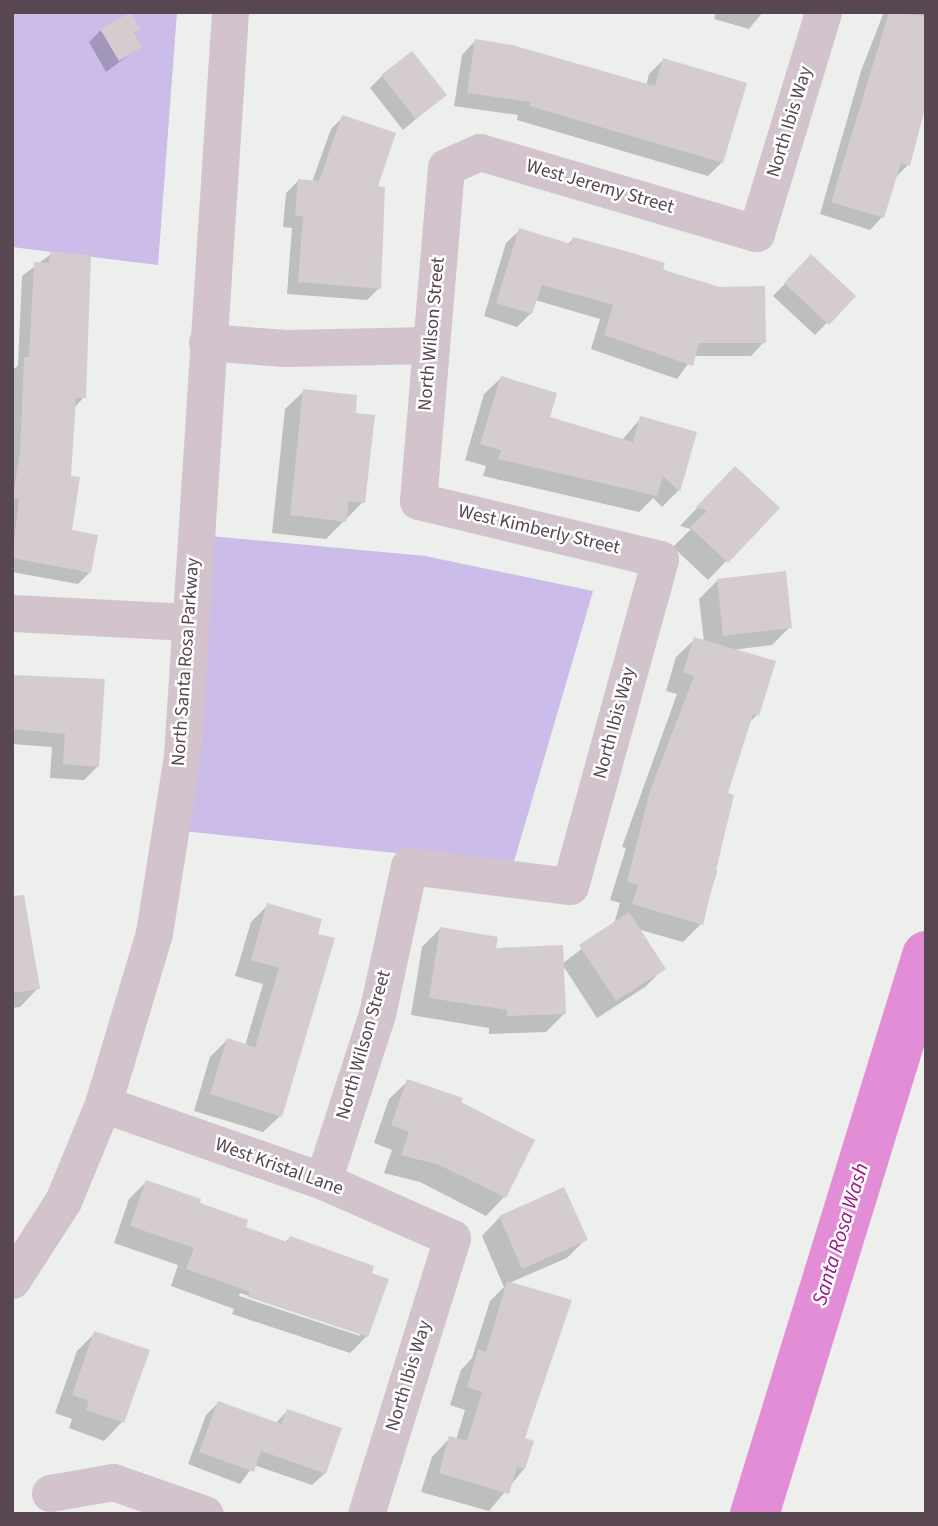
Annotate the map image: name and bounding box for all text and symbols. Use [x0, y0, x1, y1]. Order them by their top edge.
street label: North Ibis Way [762, 64, 818, 180]
street label: West Jeremy Street [524, 155, 676, 219]
street label: North Wilson Street [414, 256, 450, 412]
street label: West Kimberly Street [456, 500, 622, 560]
street label: North Santa Rosa Parkway [167, 557, 205, 767]
street label: North Ibis Way [589, 665, 641, 781]
street label: North Wilson Street [332, 968, 396, 1122]
street label: West Kristal Lane [212, 1133, 346, 1201]
water label: Santa Rosa Wash [806, 1160, 874, 1308]
street label: North Ibis Way [381, 1318, 437, 1434]

